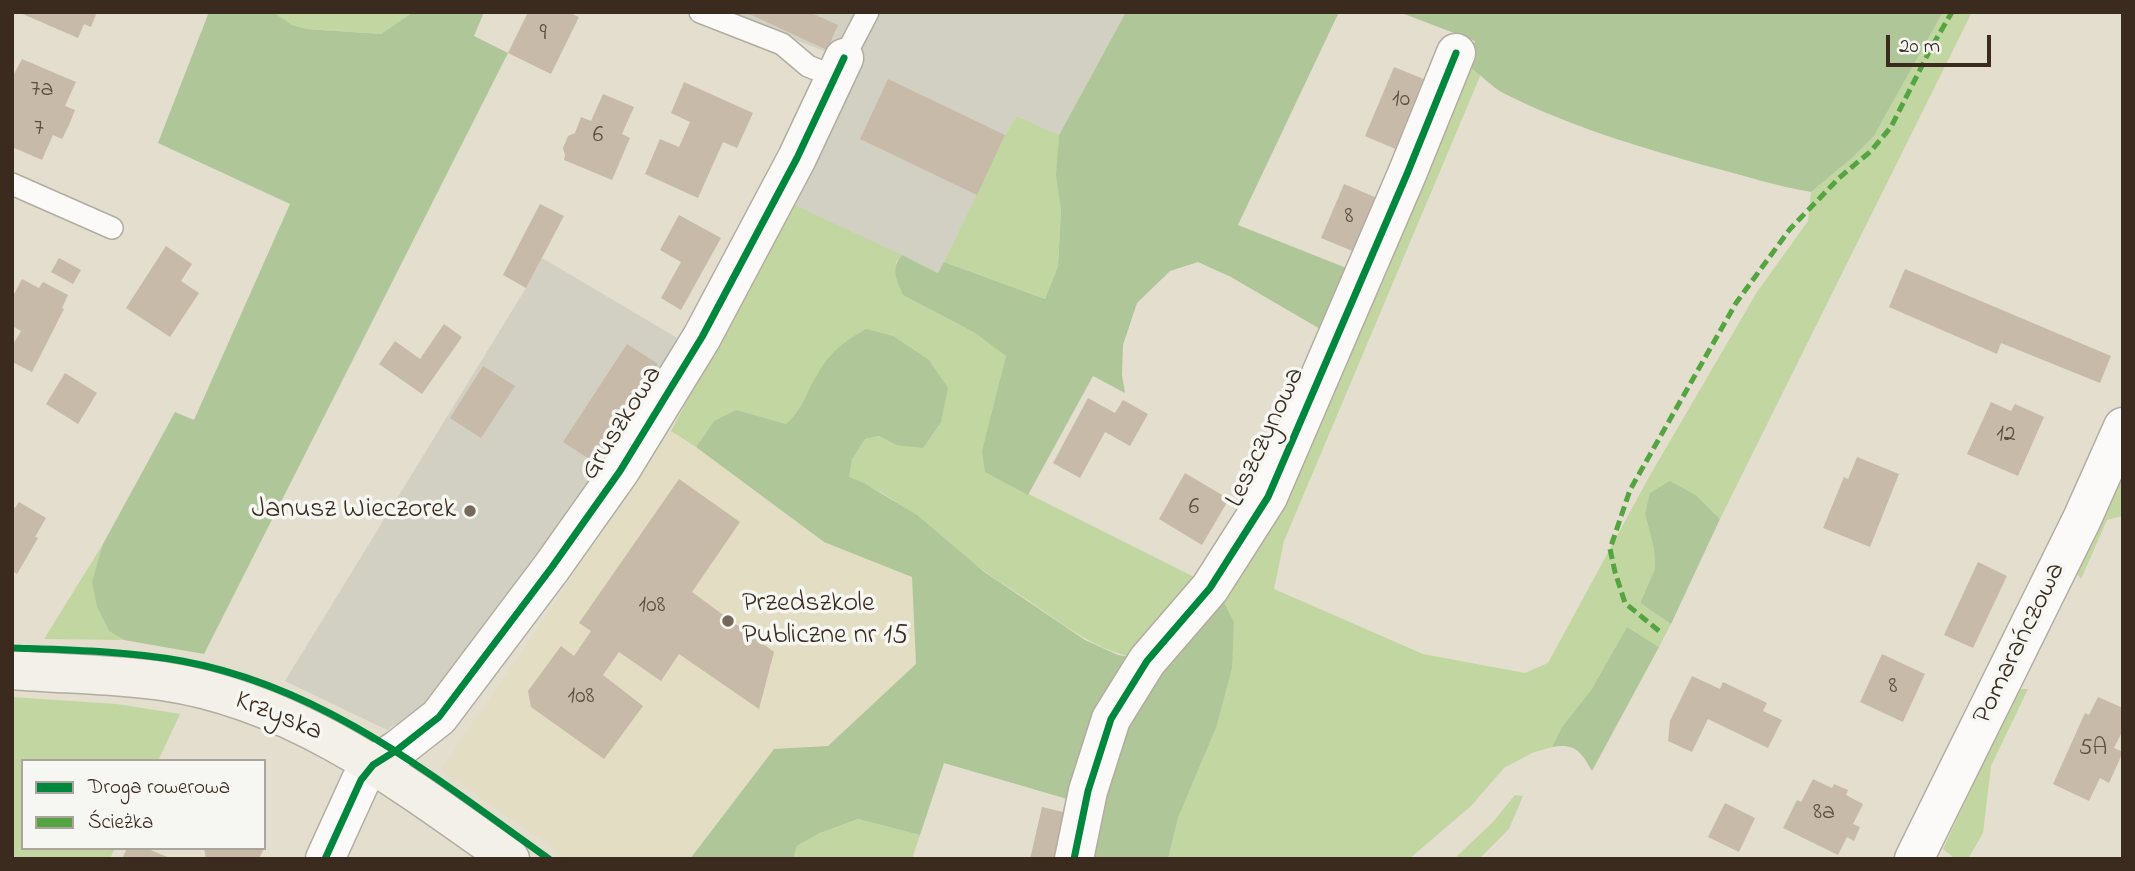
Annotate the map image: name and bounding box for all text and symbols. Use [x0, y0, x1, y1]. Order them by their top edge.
house number: 9 [539, 21, 547, 49]
scale bar [1890, 21, 1995, 65]
text: 20 m [1899, 32, 1940, 62]
house number: 7a [31, 77, 53, 105]
house number: 10 [1392, 87, 1410, 115]
house number: 7 [34, 116, 44, 144]
house number: 6 [593, 123, 603, 151]
house number: 8 [1345, 204, 1353, 232]
street label: Gruszkowa [575, 361, 671, 487]
street label: Leszczynowa [1220, 363, 1314, 513]
house number: 12 [1996, 422, 2016, 450]
place label: Janusz Wieczorek [252, 494, 456, 528]
house number: 6 [1189, 495, 1199, 523]
marker: Janusz Wieczorek [462, 503, 478, 519]
street label: Pomarańczowa [1967, 558, 2075, 730]
place label: Przedszkole Publiczne nr 15 [742, 588, 908, 654]
house number: 108 [639, 593, 665, 621]
marker: Przedszkole Publiczne nr 15 [720, 613, 736, 629]
house number: 8 [1889, 674, 1897, 702]
house number: 108 [568, 684, 594, 712]
street label: Krzyska [229, 685, 327, 751]
house number: 5A [2079, 736, 2107, 764]
legend [21, 759, 266, 850]
text: Droga rowerowa [88, 773, 230, 803]
house number: 8a [1813, 800, 1835, 828]
text: Ścieżka [88, 808, 153, 838]

